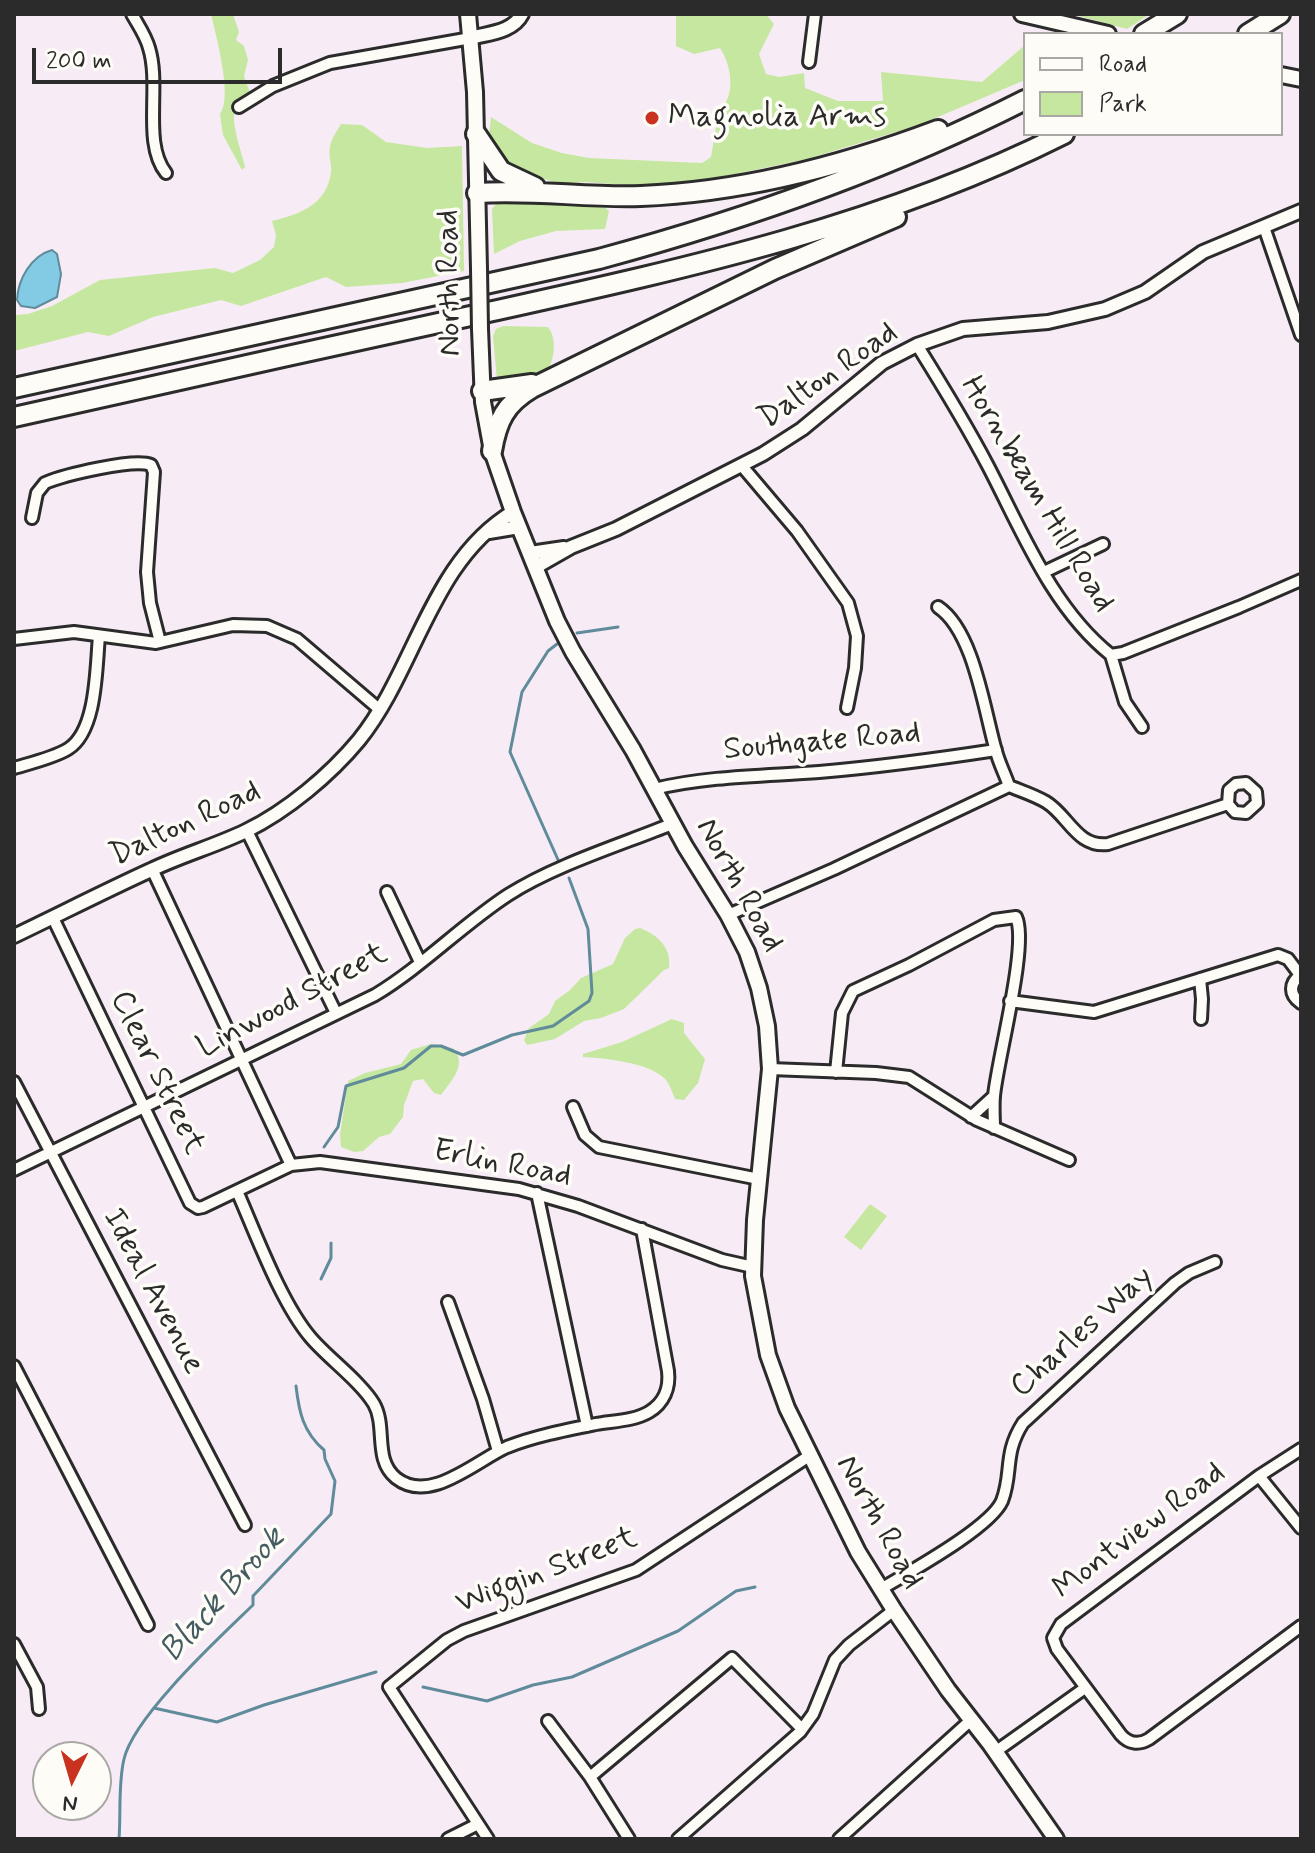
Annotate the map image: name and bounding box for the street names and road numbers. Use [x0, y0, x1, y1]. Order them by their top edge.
street label: North Road [431, 209, 471, 357]
street label: Dalton Road [752, 315, 906, 439]
street label: Hornbeam Hill Road [950, 370, 1122, 620]
street label: Southgate Road [722, 715, 922, 771]
street label: Dalton Road [105, 773, 267, 877]
street label: North Road [686, 812, 790, 960]
street label: Linwood Street [191, 936, 395, 1068]
street label: Clear Street [100, 985, 212, 1161]
street label: Erlin Road [430, 1133, 574, 1197]
street label: Ideal Avenue [92, 1203, 212, 1381]
street label: Charles Way [1004, 1259, 1162, 1407]
street label: North Road [826, 1449, 930, 1597]
street label: Montview Road [1046, 1455, 1234, 1609]
street label: Wiggin Street [451, 1520, 643, 1624]

